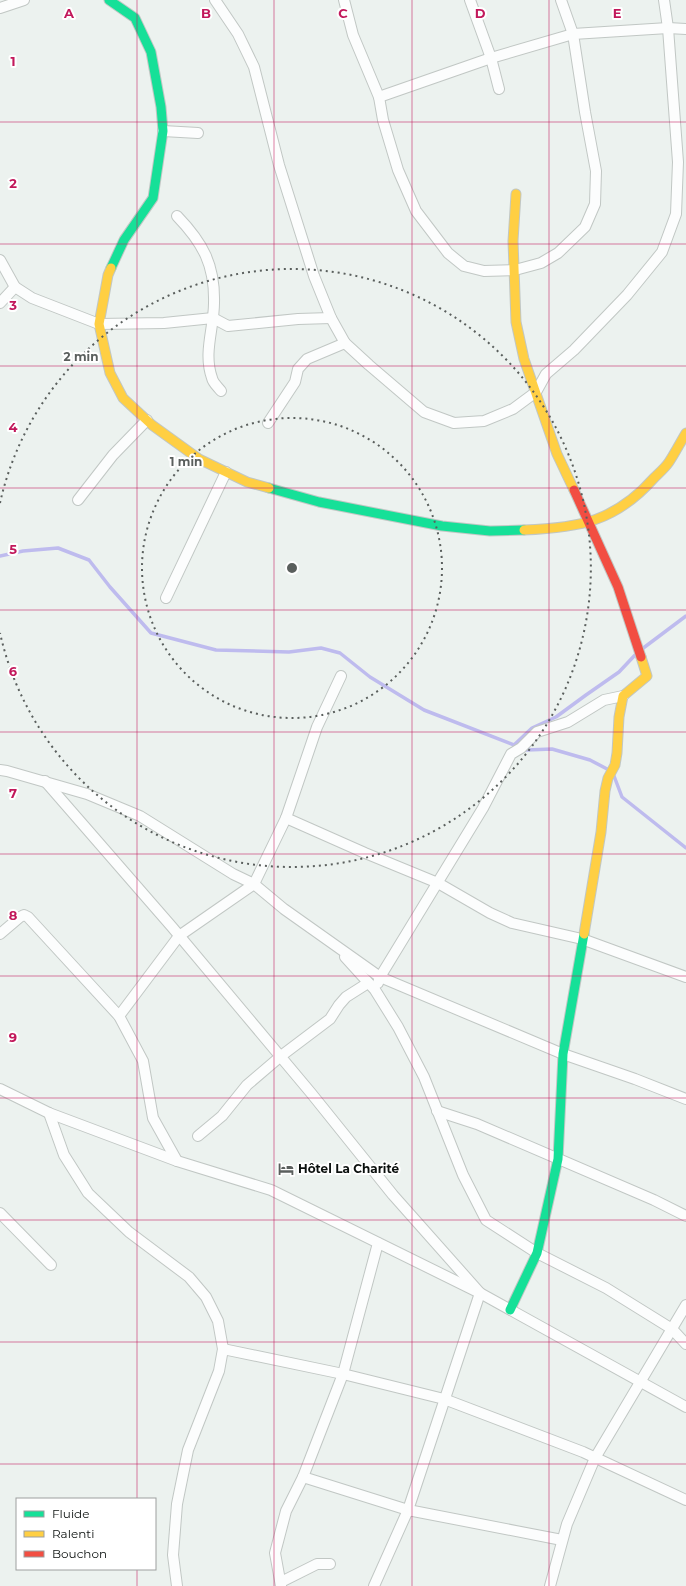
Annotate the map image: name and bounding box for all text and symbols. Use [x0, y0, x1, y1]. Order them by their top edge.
text: A [63, 5, 75, 21]
text: B [201, 5, 211, 21]
text: C [338, 5, 348, 21]
text: D [475, 5, 486, 21]
text: E [613, 5, 622, 21]
text: 1 [10, 53, 16, 69]
text: 2 [9, 175, 17, 191]
text: 3 [8, 297, 17, 313]
text: 2 min [64, 349, 98, 364]
text: 4 [9, 419, 18, 435]
text: 1 min [170, 454, 202, 469]
text: 5 [9, 541, 17, 557]
centre of rings [285, 561, 299, 575]
text: 6 [9, 663, 18, 679]
text: 7 [9, 785, 17, 801]
text: 8 [9, 907, 18, 923]
text: 9 [9, 1029, 17, 1045]
hotel icon: Hôtel La Charité [277, 1160, 295, 1178]
place label: Hôtel La Charité [298, 1161, 399, 1176]
legend [16, 1498, 156, 1570]
text: Fluide [52, 1506, 90, 1521]
text: Ralenti [52, 1526, 94, 1541]
text: Bouchon [52, 1546, 107, 1561]

